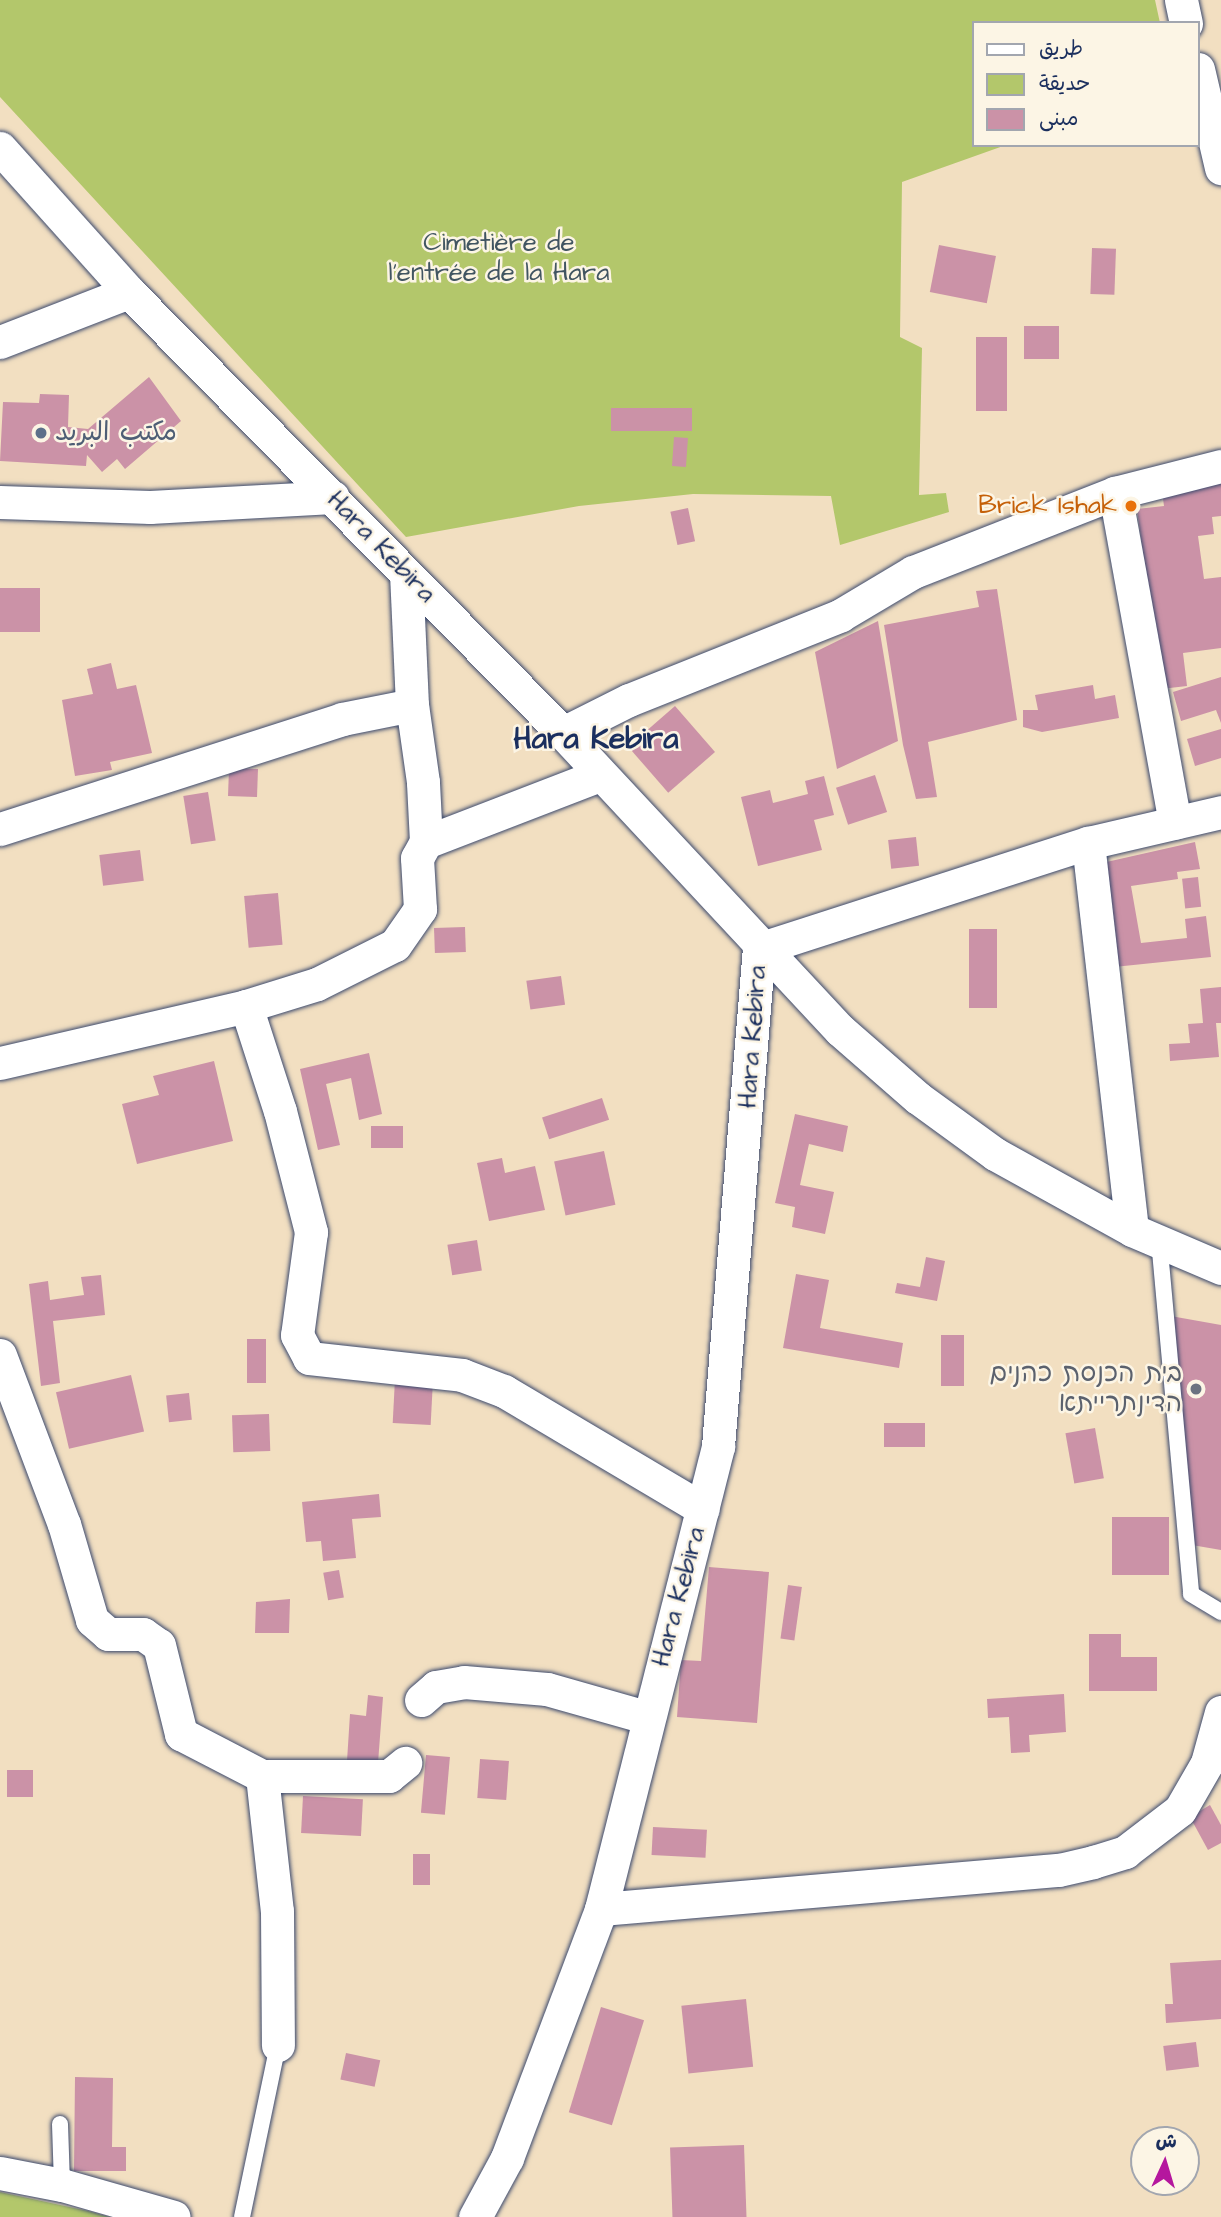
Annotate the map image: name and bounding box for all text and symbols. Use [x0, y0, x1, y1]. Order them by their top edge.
legend [972, 21, 1200, 147]
text: طريق [1039, 34, 1083, 63]
text: حديقة [1039, 69, 1090, 98]
text: مبنى [1039, 104, 1078, 133]
park label: Cimetière de l'entrée de la Hara [389, 227, 609, 288]
place label: مكتب البريد [55, 417, 177, 449]
marker: مكتب البريد [33, 425, 49, 441]
street label: Hara Kebira [320, 485, 442, 609]
place label: Brick Ishak [978, 490, 1117, 522]
marker: Brick Ishak [1123, 498, 1139, 514]
district label: Hara Kebira [514, 721, 678, 757]
street label: Hara Kebira [732, 965, 774, 1109]
place label: בית הכנסת כהנים הדינתרייתא [990, 1358, 1182, 1420]
marker: בית הכנסת כהנים הדינתרייתא [1188, 1381, 1204, 1397]
street label: Hara Kebira [645, 1524, 713, 1670]
north arrow [1130, 2126, 1200, 2196]
text: ش [1155, 2127, 1178, 2156]

